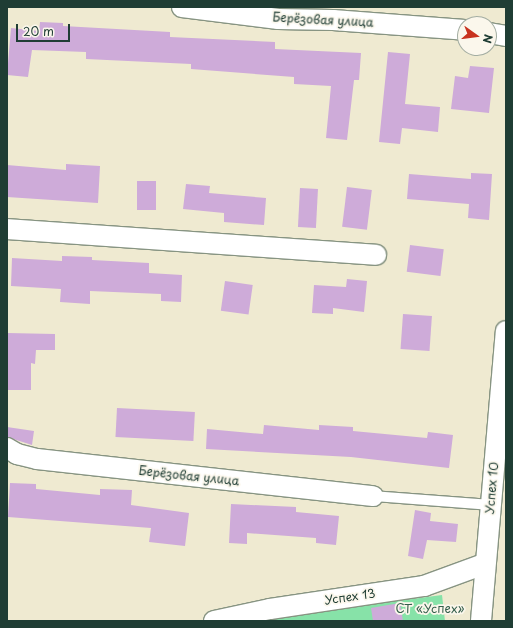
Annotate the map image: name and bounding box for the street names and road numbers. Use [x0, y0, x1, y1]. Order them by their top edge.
street label: Берёзовая улица [272, 10, 374, 30]
street label: Успех 10 [483, 461, 501, 515]
street label: Берёзовая улица [138, 464, 240, 488]
street label: Успех 13 [323, 586, 377, 608]

